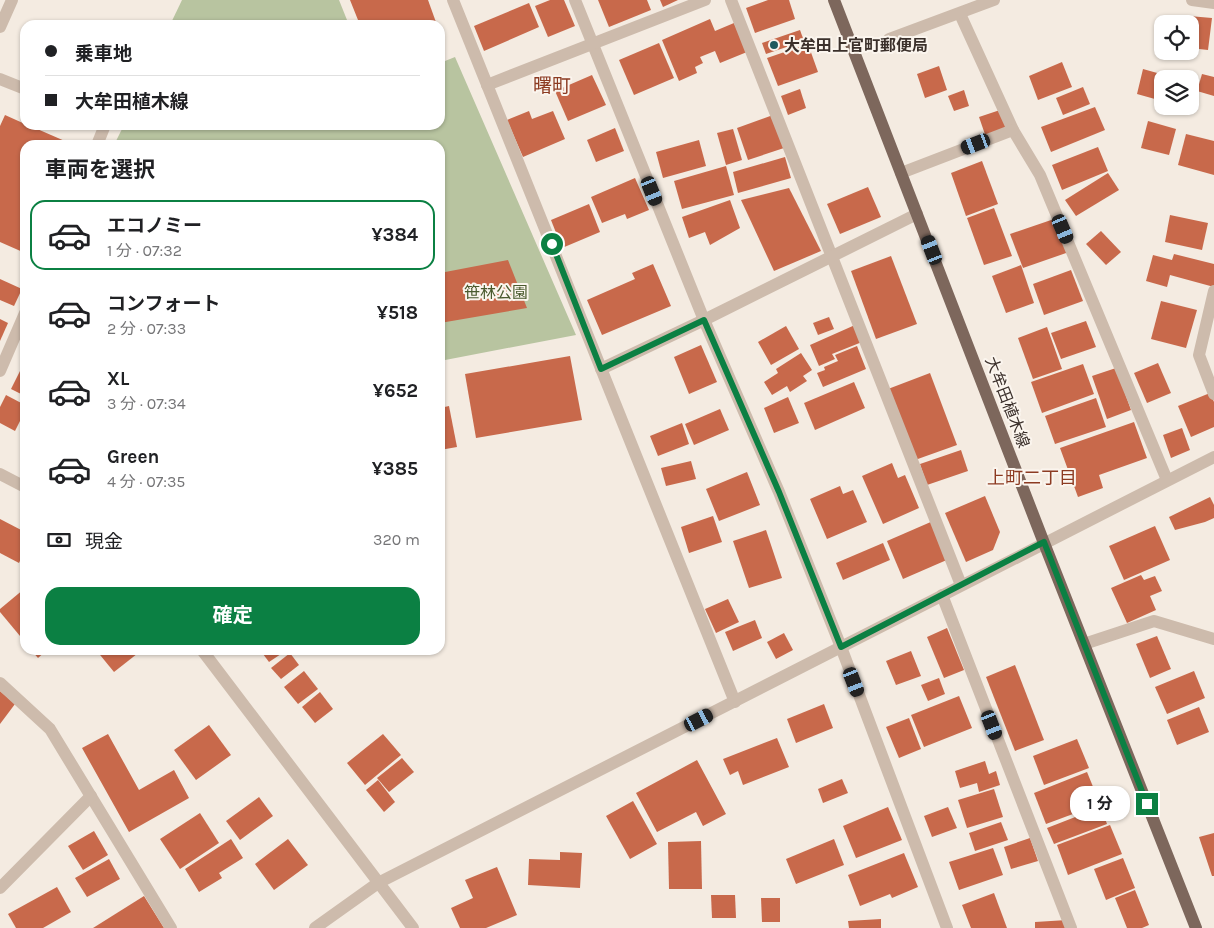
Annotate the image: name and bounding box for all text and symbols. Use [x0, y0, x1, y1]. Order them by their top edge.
map controls [1154, 15, 1199, 115]
button: locate [1154, 15, 1199, 60]
place label: 大牟田上官町郵便局 [784, 36, 928, 55]
marker: 大牟田上官町郵便局 [768, 39, 780, 51]
text: 乗車地 [75, 43, 132, 65]
button: layers [1154, 70, 1199, 115]
district label: 曙町 [533, 75, 571, 97]
text: 大牟田植木線 [75, 91, 189, 113]
car [959, 132, 992, 156]
text: 車両を選択 [45, 157, 155, 183]
car [639, 174, 664, 208]
car [1050, 212, 1075, 246]
icon: car [47, 213, 92, 258]
text: エコノミー [107, 215, 202, 237]
text: ¥384 [371, 224, 418, 246]
route start [541, 233, 563, 255]
car [919, 233, 944, 267]
text: 1 分 · 07:32 [107, 241, 182, 260]
park label: 笹林公園 [464, 283, 528, 302]
icon: car [47, 291, 92, 336]
text: コンフォート [107, 293, 220, 315]
text: ¥518 [377, 302, 418, 324]
text: 2 分 · 07:33 [107, 319, 186, 338]
street label: 大牟田植木線 [981, 354, 1034, 450]
text: XL [107, 368, 129, 390]
icon: car [47, 369, 92, 414]
text: ¥652 [373, 380, 418, 402]
text: 3 分 · 07:34 [107, 394, 186, 413]
text: Green [107, 446, 159, 468]
icon: car [47, 447, 92, 492]
text: ¥385 [372, 458, 418, 480]
district label: 上町二丁目 [987, 467, 1077, 489]
text: 4 分 · 07:35 [107, 472, 185, 491]
icon: cash [45, 526, 73, 554]
text: 320 m [373, 530, 420, 549]
text: 現金 [85, 531, 123, 553]
button: 確定 [45, 587, 420, 645]
car [841, 665, 866, 699]
car [682, 707, 715, 733]
car [979, 708, 1004, 742]
callout: 1 分 [1070, 786, 1130, 822]
route end [1136, 793, 1158, 815]
text: 1 分 [1087, 794, 1113, 813]

